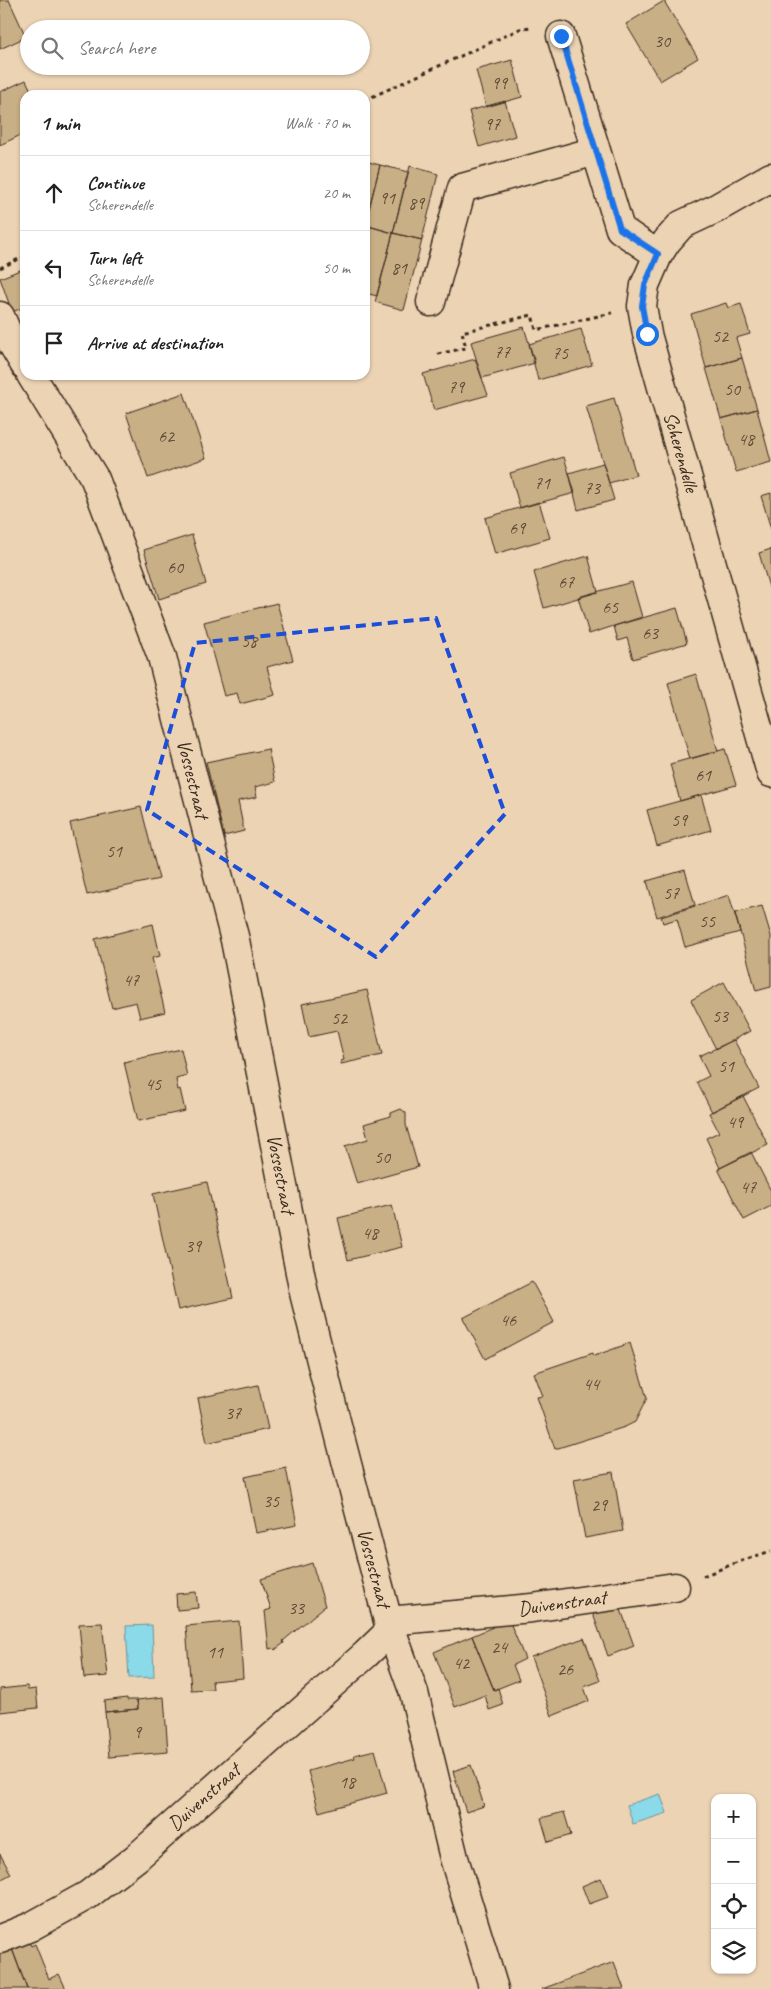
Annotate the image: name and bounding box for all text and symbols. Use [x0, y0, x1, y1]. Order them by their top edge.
search box [20, 20, 370, 75]
route end [550, 25, 573, 48]
house number: 30 [654, 30, 672, 52]
icon: search [38, 34, 66, 62]
text: Search here [78, 36, 155, 60]
house number: 99 [491, 72, 509, 94]
text: 1 min [40, 110, 80, 136]
text: Walk · 70 m [285, 113, 350, 133]
house number: 97 [484, 113, 501, 135]
text: Continue [87, 171, 144, 195]
icon: ahead [40, 179, 68, 207]
text: 20 m [323, 183, 350, 203]
house number: 91 [379, 187, 396, 209]
house number: 89 [408, 192, 426, 214]
text: Scherendelle [87, 195, 153, 215]
text: Turn left [87, 246, 142, 270]
icon: left [40, 254, 68, 282]
house number: 81 [391, 257, 408, 279]
text: 50 m [323, 258, 350, 278]
text: Scherendelle [87, 270, 153, 290]
route start [636, 323, 659, 346]
house number: 52 [712, 325, 730, 347]
icon: arrive [40, 329, 68, 357]
text: Arrive at destination [87, 331, 223, 355]
house number: 77 [494, 341, 511, 363]
house number: 75 [552, 342, 569, 364]
house number: 79 [448, 376, 466, 398]
house number: 50 [724, 378, 742, 400]
street label: Scherendelle [658, 409, 705, 496]
house number: 62 [158, 425, 176, 447]
house number: 48 [738, 428, 756, 450]
house number: 71 [534, 472, 551, 494]
house number: 73 [584, 477, 602, 499]
house number: 69 [509, 517, 527, 539]
house number: 60 [167, 556, 185, 578]
house number: 67 [558, 571, 575, 593]
house number: 65 [602, 596, 619, 618]
house number: 63 [642, 622, 660, 644]
house number: 58 [241, 630, 259, 652]
street label: Vossestraat [171, 737, 216, 824]
house number: 61 [695, 764, 712, 786]
house number: 59 [671, 809, 689, 831]
house number: 51 [106, 840, 123, 862]
house number: 57 [663, 882, 680, 904]
house number: 55 [699, 910, 716, 932]
house number: 47 [123, 969, 140, 991]
house number: 53 [712, 1005, 730, 1027]
house number: 52 [331, 1007, 349, 1029]
house number: 51 [718, 1055, 735, 1077]
house number: 45 [145, 1073, 162, 1095]
house number: 49 [727, 1111, 745, 1133]
street label: Vossestraat [261, 1132, 302, 1219]
house number: 50 [374, 1146, 392, 1168]
house number: 47 [740, 1176, 757, 1198]
house number: 48 [362, 1222, 380, 1244]
house number: 39 [185, 1235, 203, 1257]
house number: 46 [500, 1309, 517, 1331]
house number: 44 [583, 1373, 601, 1395]
house number: 37 [225, 1402, 242, 1424]
house number: 35 [263, 1490, 280, 1512]
house number: 29 [591, 1494, 609, 1516]
street label: Vossestraat [351, 1526, 397, 1613]
street label: Duivenstraat [516, 1584, 611, 1622]
house number: 33 [288, 1597, 306, 1619]
house number: 24 [491, 1636, 509, 1658]
house number: 11 [207, 1641, 224, 1663]
house number: 42 [453, 1652, 471, 1674]
house number: 26 [557, 1658, 574, 1680]
house number: 9 [133, 1721, 143, 1743]
street label: Duivenstraat [163, 1756, 248, 1836]
house number: 18 [339, 1771, 357, 1793]
map controls [711, 1794, 756, 1974]
button: + [711, 1794, 756, 1839]
button: − [711, 1839, 756, 1884]
button: locate [711, 1884, 756, 1929]
button: layers [711, 1929, 756, 1974]

